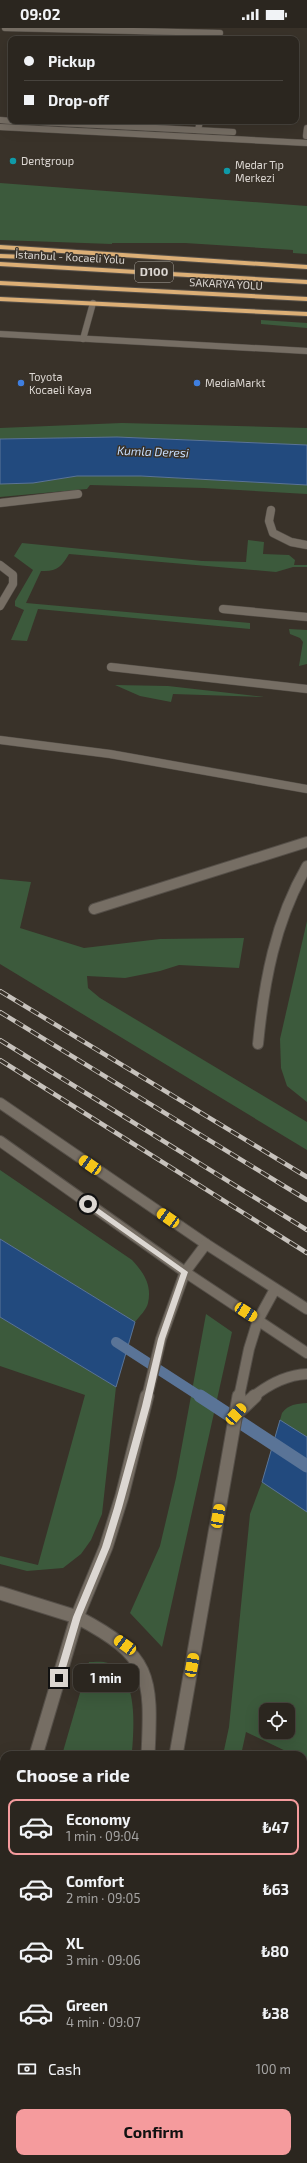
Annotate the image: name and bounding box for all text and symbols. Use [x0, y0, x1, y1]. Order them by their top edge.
text: 09:02 [20, 5, 60, 23]
text: Pickup [48, 52, 95, 70]
text: Drop-off [48, 91, 109, 109]
place label: Dentgroup [21, 154, 74, 167]
marker: Dentgroup [8, 156, 18, 166]
place label: Medar Tıp Merkezi [235, 158, 284, 184]
marker: Medar Tıp Merkezi [222, 166, 232, 176]
street label: İstanbul - Kocaeli Yolu [15, 247, 125, 266]
road number: D100 [135, 262, 173, 282]
street label: SAKARYA YOLU [189, 275, 263, 292]
place label: Toyota Kocaeli Kaya [29, 370, 92, 396]
place label: MediaMarkt [205, 376, 266, 389]
marker: Toyota Kocaeli Kaya [16, 378, 26, 388]
marker: MediaMarkt [192, 378, 202, 388]
water label: Kumla Deresi [117, 443, 189, 459]
car [77, 1153, 103, 1177]
route start [79, 1195, 97, 1213]
car [155, 1206, 181, 1230]
car [233, 1300, 259, 1324]
car [224, 1401, 248, 1427]
car [210, 1503, 226, 1529]
car [112, 1633, 138, 1657]
car [184, 1652, 200, 1678]
callout: 1 min [73, 1664, 139, 1692]
route end [50, 1669, 68, 1687]
text: 1 min [90, 1670, 122, 1686]
map controls [259, 1703, 295, 1739]
button: locate [259, 1703, 295, 1739]
text: Choose a ride [16, 1764, 130, 1786]
icon: car [18, 1809, 54, 1845]
text: Economy [66, 1810, 131, 1828]
text: ₺47 [263, 1818, 289, 1836]
text: 1 min · 09:04 [66, 1828, 139, 1844]
icon: car [18, 1871, 54, 1907]
text: Comfort [66, 1872, 124, 1890]
text: ₺63 [263, 1880, 289, 1898]
text: 2 min · 09:05 [66, 1890, 140, 1906]
icon: car [18, 1933, 54, 1969]
text: XL [66, 1934, 84, 1952]
text: ₺80 [261, 1942, 289, 1960]
text: 3 min · 09:06 [66, 1952, 141, 1968]
icon: car [18, 1995, 54, 2031]
text: Green [66, 1996, 108, 2014]
text: ₺38 [262, 2004, 289, 2022]
text: 4 min · 09:07 [66, 2014, 141, 2030]
icon: cash [16, 2058, 38, 2080]
text: Cash [48, 2060, 81, 2078]
text: 100 m [256, 2061, 291, 2077]
button: Confirm [16, 2109, 291, 2155]

